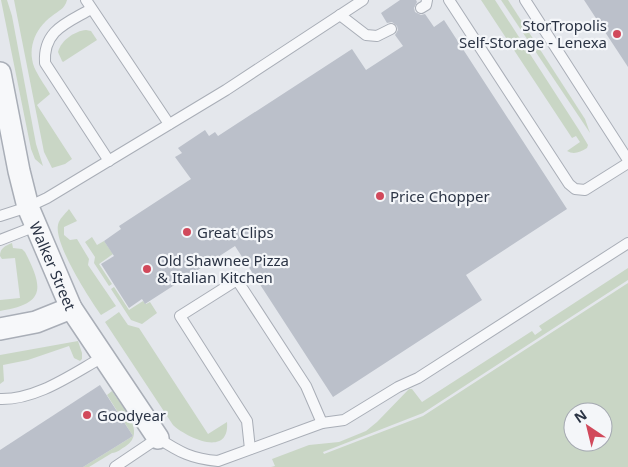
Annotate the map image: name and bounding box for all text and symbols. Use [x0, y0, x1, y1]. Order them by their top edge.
place label: StorTropolis Self-Storage - Lenexa [459, 15, 607, 52]
marker: StorTropolis Self-Storage - Lenexa [611, 28, 623, 40]
place label: Price Chopper [390, 186, 490, 206]
marker: Price Chopper [374, 190, 386, 202]
street label: Walker Street [25, 219, 81, 314]
place label: Great Clips [197, 222, 274, 242]
marker: Great Clips [181, 226, 193, 238]
place label: Old Shawnee Pizza & Italian Kitchen [157, 250, 289, 287]
marker: Old Shawnee Pizza & Italian Kitchen [141, 263, 153, 275]
north arrow [563, 402, 613, 452]
place label: Goodyear [97, 405, 166, 425]
text: N [570, 405, 590, 427]
marker: Goodyear [81, 409, 93, 421]

